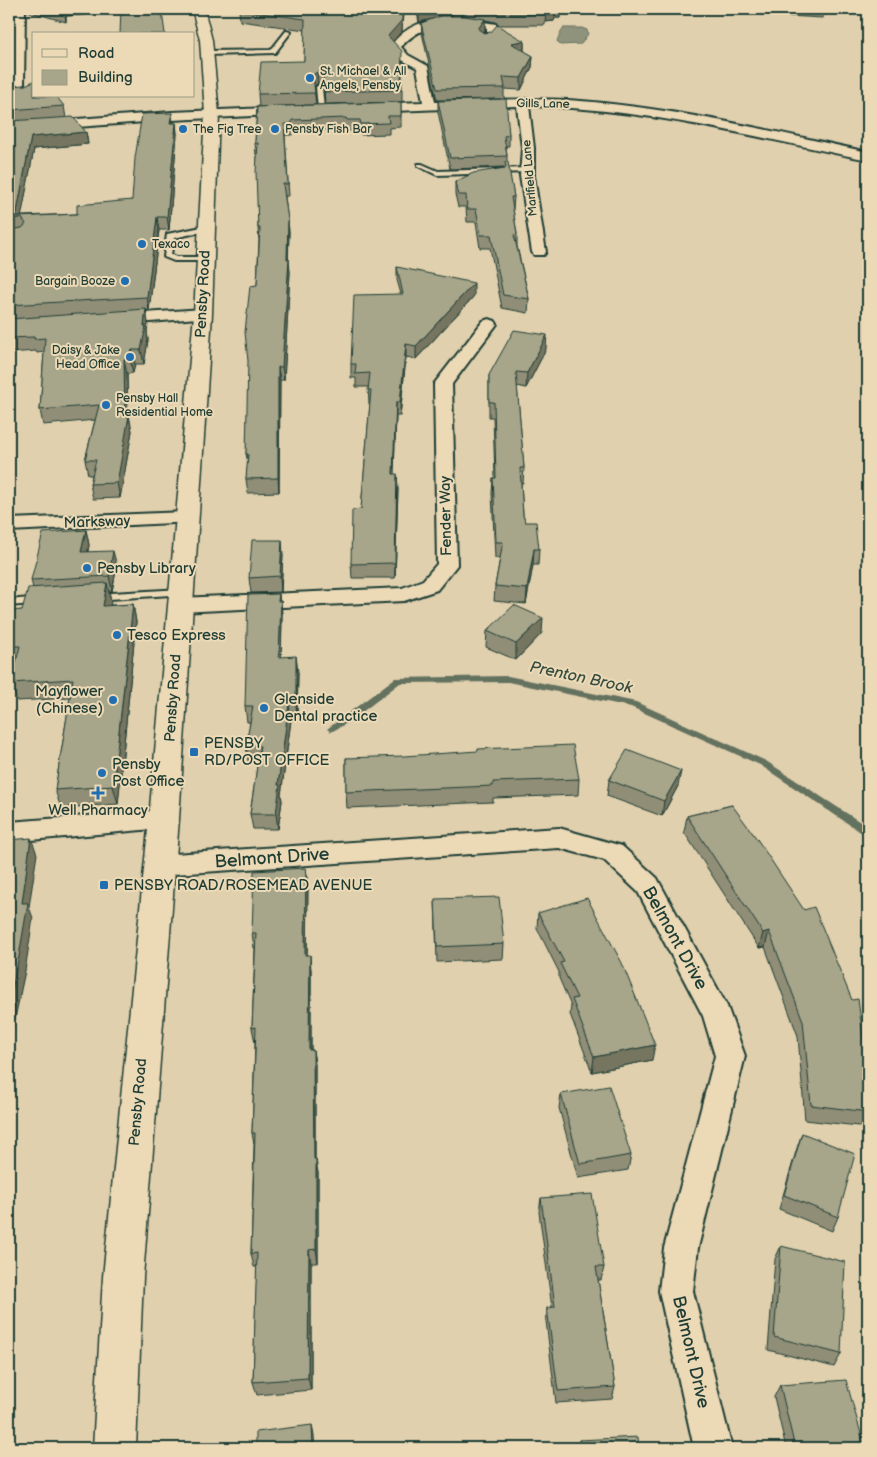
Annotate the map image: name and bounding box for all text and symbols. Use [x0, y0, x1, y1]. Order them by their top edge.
legend [32, 32, 195, 98]
text: Road [78, 44, 114, 63]
place label: St. Michael & All Angels, Pensby [320, 64, 406, 93]
text: Building [78, 68, 133, 87]
marker: St. Michael & All Angels, Pensby [304, 72, 316, 84]
street label: Gills Lane [516, 96, 570, 112]
place label: The Fig Tree [193, 122, 262, 137]
place label: Pensby Fish Bar [285, 122, 372, 137]
marker: The Fig Tree [177, 123, 189, 135]
marker: Pensby Fish Bar [269, 123, 281, 135]
street label: Marlfield Lane [519, 139, 541, 217]
place label: Texaco [152, 237, 190, 252]
marker: Texaco [136, 238, 148, 250]
street label: Pensby Road [191, 250, 215, 338]
place label: Bargain Booze [35, 274, 115, 289]
marker: Bargain Booze [119, 275, 131, 287]
place label: Daisy & Jake Head Office [52, 343, 120, 372]
marker: Daisy & Jake Head Office [124, 351, 136, 363]
place label: Pensby Hall Residential Home [116, 391, 213, 420]
marker: Pensby Hall Residential Home [100, 399, 112, 411]
street label: Fender Way [436, 475, 456, 556]
street label: Marksway [63, 511, 131, 533]
place label: Pensby Library [97, 559, 196, 578]
marker: Pensby Library [81, 562, 93, 574]
place label: Tesco Express [127, 626, 226, 645]
marker: Tesco Express [111, 629, 123, 641]
street label: Pensby Road [160, 653, 186, 743]
water label: Prenton Brook [528, 658, 635, 698]
place label: Mayflower (Chinese) [35, 682, 104, 718]
place label: Glenside Dental practice [274, 690, 378, 726]
marker: Mayflower (Chinese) [107, 694, 119, 706]
marker: Glenside Dental practice [258, 702, 270, 714]
place label: PENSBY RD/POST OFFICE [204, 734, 330, 770]
marker: PENSBY RD/POST OFFICE [188, 746, 200, 758]
place label: Pensby Post Office [112, 755, 185, 791]
marker: Pensby Post Office [96, 767, 108, 779]
marker: Well Pharmacy [92, 787, 104, 799]
place label: Well Pharmacy [48, 801, 148, 820]
street label: Belmont Drive [214, 843, 330, 872]
place label: PENSBY ROAD/ROSEMEAD AVENUE [114, 876, 372, 895]
marker: PENSBY ROAD/ROSEMEAD AVENUE [98, 879, 110, 891]
street label: Belmont Drive [638, 883, 712, 994]
street label: Pensby Road [125, 1057, 151, 1147]
street label: Belmont Drive [668, 1294, 714, 1411]

